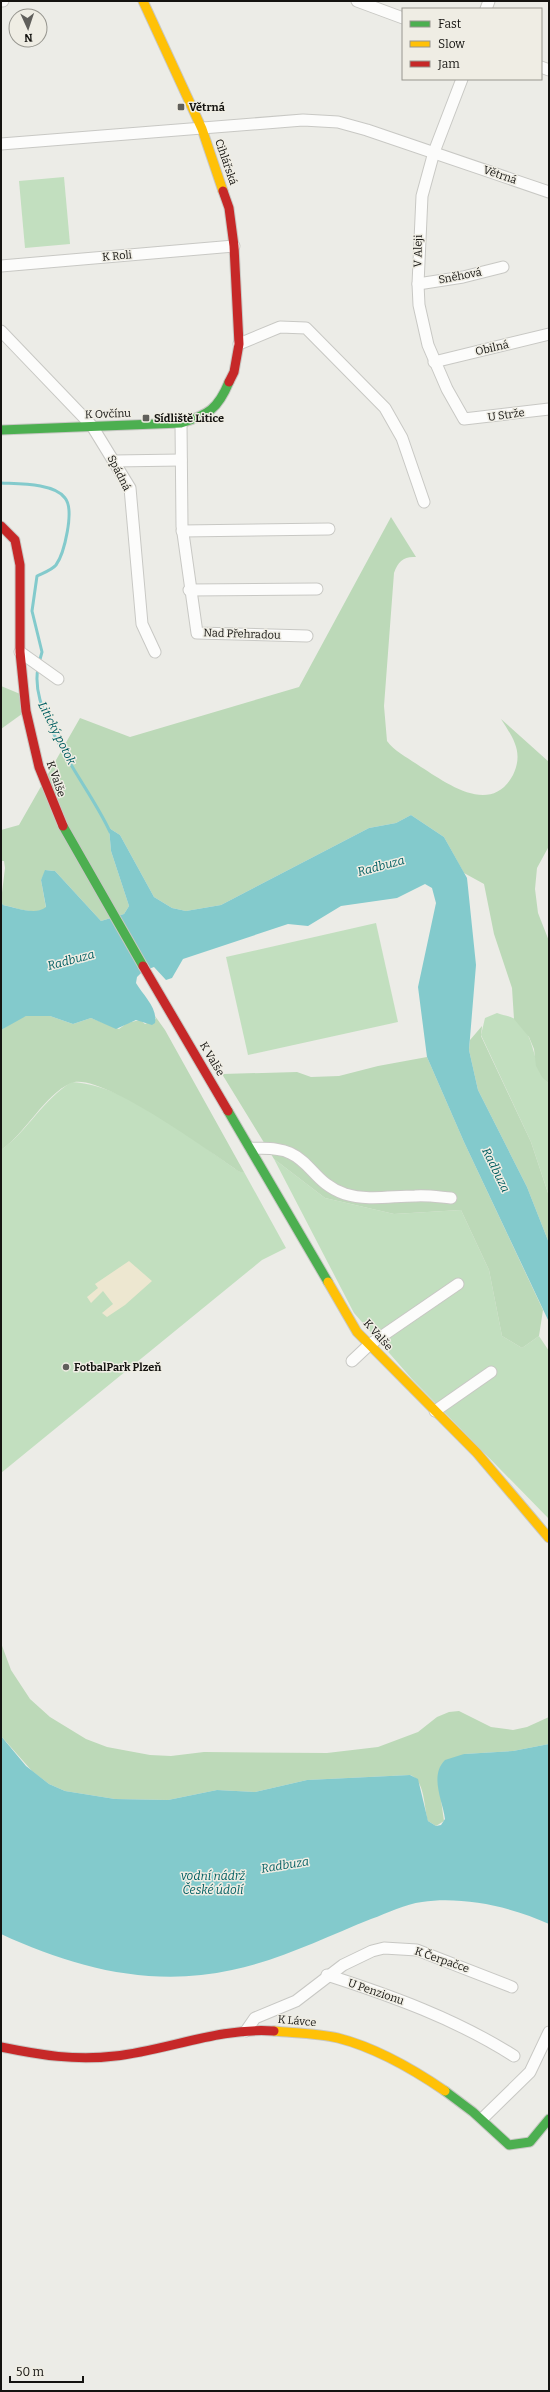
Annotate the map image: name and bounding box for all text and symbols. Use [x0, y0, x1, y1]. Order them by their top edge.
north arrow [8, 8, 48, 48]
legend [402, 8, 542, 80]
text: Fast [438, 17, 462, 31]
text: N [23, 31, 33, 44]
text: Slow [438, 37, 465, 51]
text: Jam [437, 57, 460, 71]
place label: Větrná [189, 101, 226, 114]
marker: Větrná [176, 102, 186, 112]
street label: Cihlářská [212, 137, 240, 187]
street label: Větrná [482, 163, 518, 187]
street label: V Aleji [411, 234, 425, 267]
street label: K Roli [102, 248, 133, 264]
street label: Sněhová [437, 265, 483, 287]
street label: Obilná [474, 338, 510, 358]
street label: U Strže [487, 406, 525, 424]
street label: K Ovčínu [85, 407, 131, 421]
place label: Sídliště Litice [154, 412, 224, 425]
marker: Sídliště Litice [141, 413, 151, 423]
street label: Spádná [105, 453, 133, 493]
street label: Nad Přehradou [203, 626, 281, 642]
water label: Litický potok [35, 699, 79, 767]
street label: K Valše [44, 759, 68, 799]
water label: Radbuza [356, 853, 406, 879]
water label: Radbuza [46, 947, 96, 973]
street label: K Valše [197, 1040, 227, 1078]
water label: Radbuza [479, 1145, 513, 1195]
street label: K Valše [361, 1317, 395, 1353]
place label: FotbalPark Plzeň [74, 1361, 161, 1374]
marker: FotbalPark Plzeň [61, 1362, 71, 1372]
water label: Radbuza [260, 1854, 310, 1876]
water label: vodní nádrž České údolí [181, 1869, 246, 1897]
street label: K Čerpačce [413, 1944, 471, 1975]
street label: U Penzionu [346, 1976, 406, 2008]
street label: K Lávce [277, 2013, 317, 2029]
scale bar [10, 2358, 83, 2384]
text: 50 m [16, 2365, 45, 2379]

